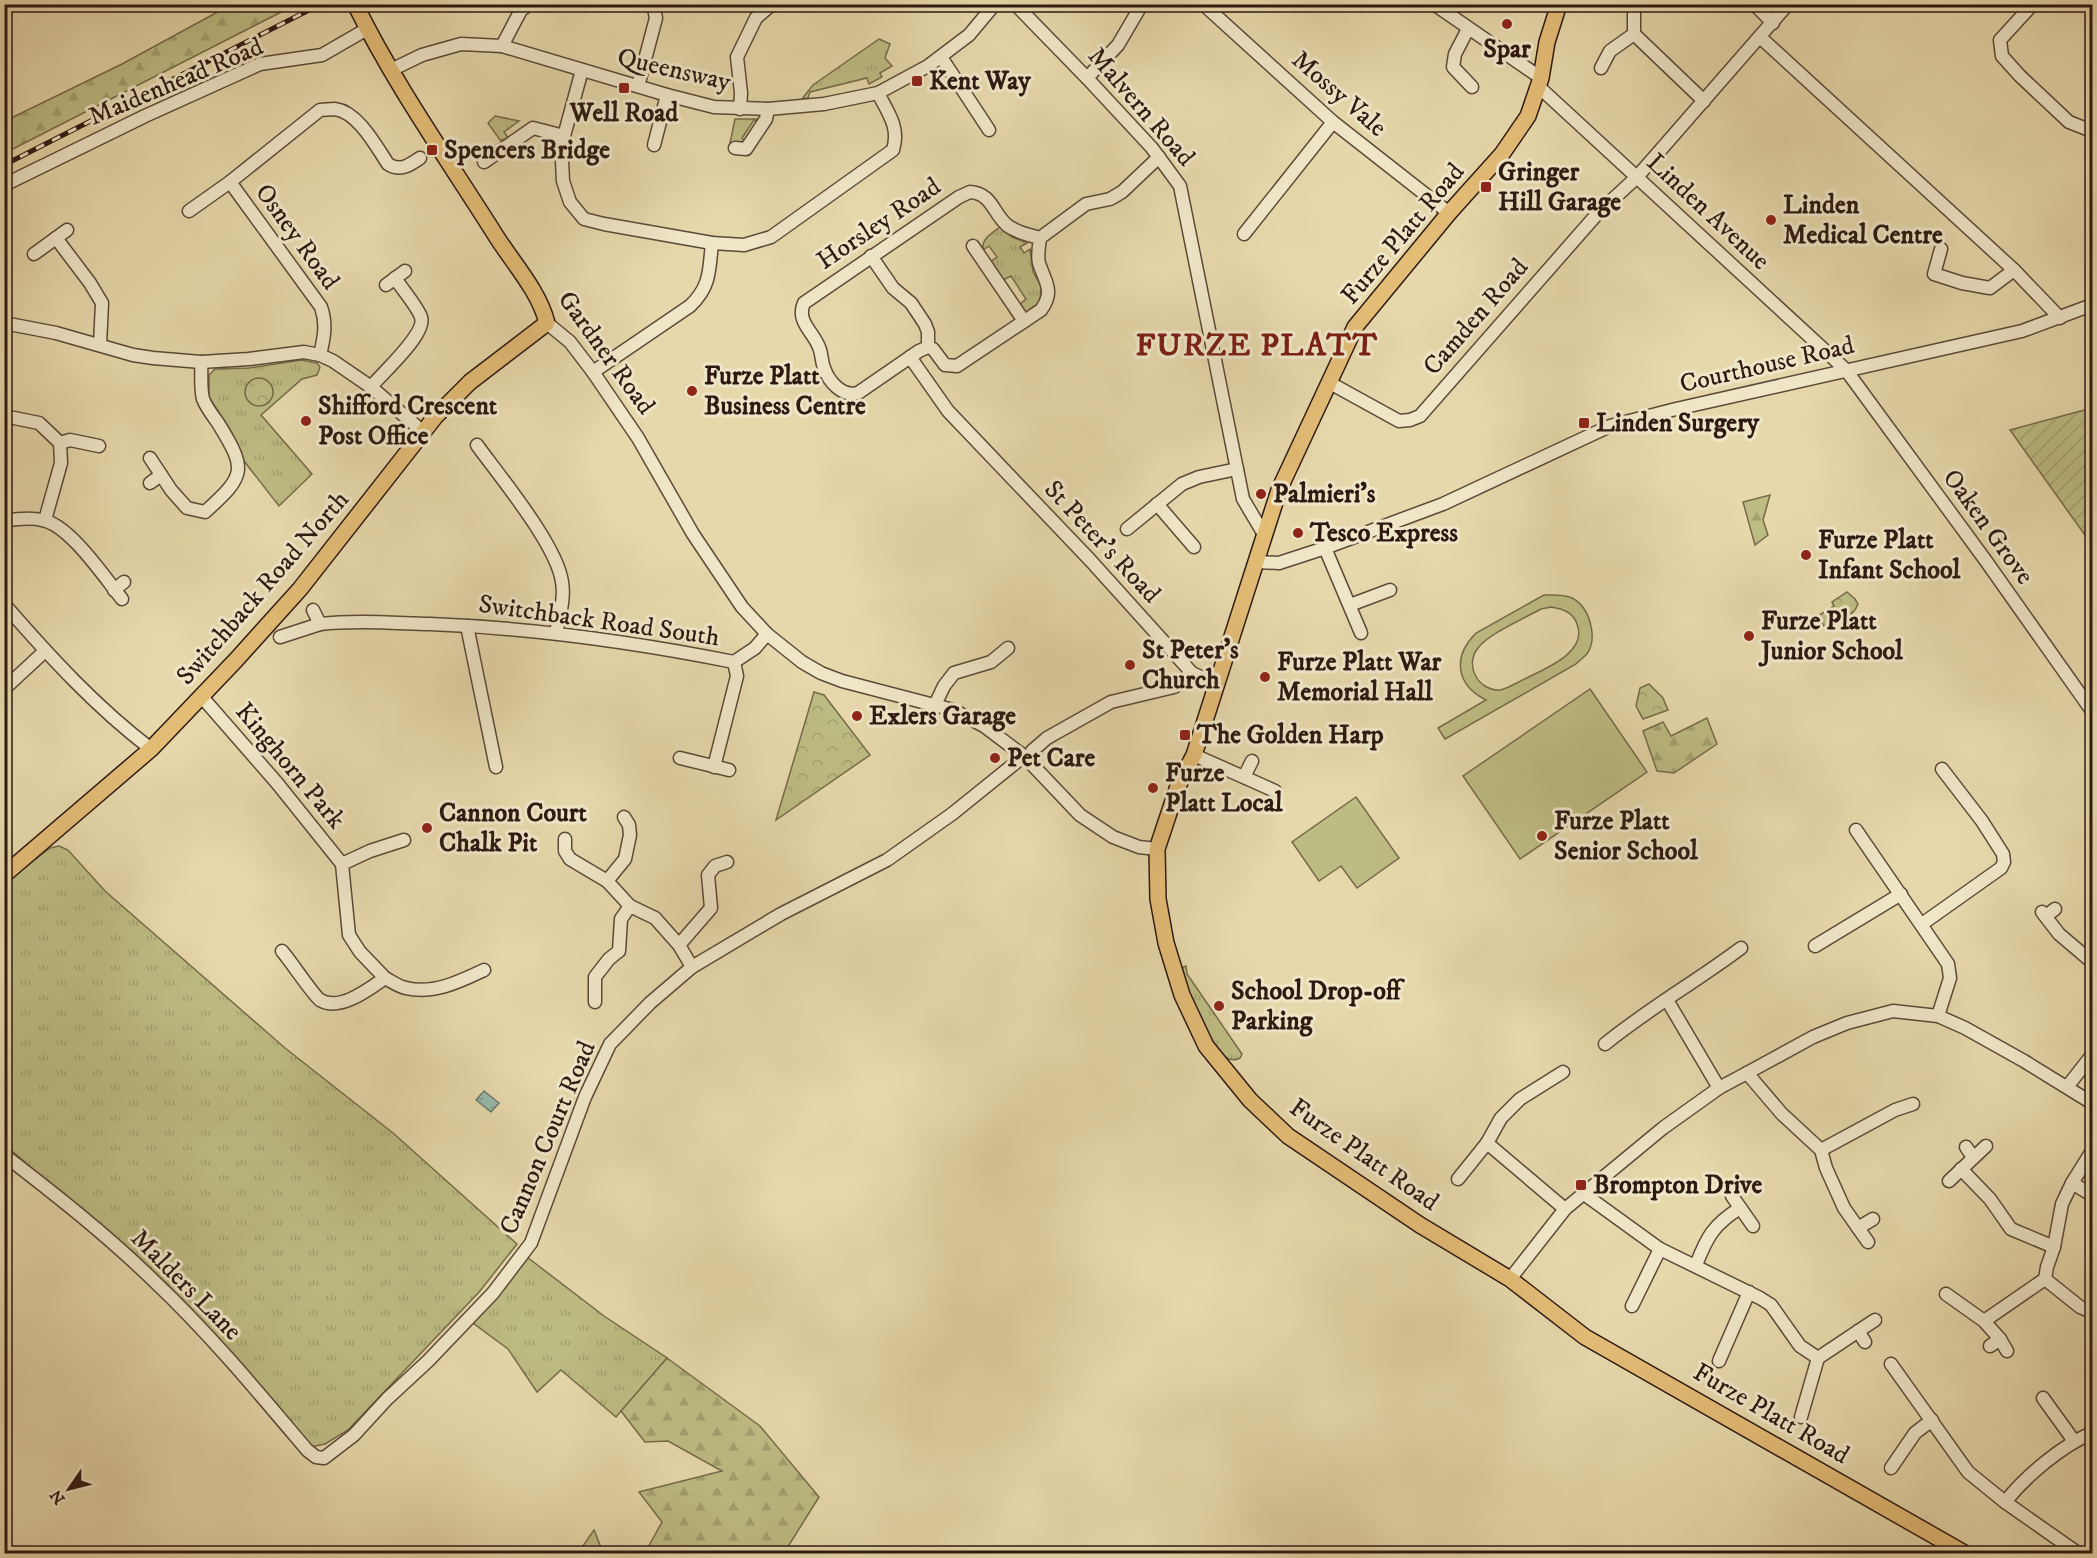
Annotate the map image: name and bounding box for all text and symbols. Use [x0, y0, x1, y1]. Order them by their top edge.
marker: Spar [1500, 17, 1514, 31]
street label: Maidenhead Road [84, 30, 268, 134]
place label: Spar [1483, 33, 1531, 66]
street label: Queensway [614, 41, 735, 99]
street label: Malvern Road [1080, 41, 1202, 173]
street label: Mossy Vale [1285, 44, 1393, 144]
place label: Kent Way [929, 65, 1031, 98]
marker: Kent Way [910, 74, 924, 88]
marker: Well Road [617, 81, 631, 95]
place label: Well Road [569, 97, 679, 130]
place label: Spencers Bridge [444, 134, 610, 167]
marker: Spencers Bridge [425, 143, 439, 157]
street label: Linden Avenue [1639, 146, 1777, 278]
street label: Furze Platt Road [1334, 156, 1472, 312]
place label: Gringer Hill Garage [1498, 156, 1621, 219]
street label: Horsley Road [811, 170, 947, 278]
street label: Osney Road [247, 177, 347, 297]
marker: Gringer Hill Garage [1479, 180, 1493, 194]
place label: Linden Medical Centre [1783, 189, 1943, 252]
marker: Linden Medical Centre [1764, 213, 1778, 227]
street label: Camden Road [1416, 252, 1536, 382]
street label: Gardner Road [550, 285, 662, 421]
district label: FURZE PLATT [1136, 326, 1378, 366]
street label: Courthouse Road [1677, 329, 1858, 401]
place label: Furze Platt Business Centre [704, 360, 866, 423]
marker: Furze Platt Business Centre [685, 384, 699, 398]
place label: Shifford Crescent Post Office [318, 390, 498, 453]
place label: Linden Surgery [1596, 407, 1760, 440]
marker: Shifford Crescent Post Office [299, 414, 313, 428]
marker: Linden Surgery [1577, 416, 1591, 430]
street label: Oaken Grove [1935, 463, 2041, 591]
street label: St Peter's Road [1037, 474, 1167, 610]
place label: Palmieri's [1273, 478, 1376, 511]
street label: Switchback Road North [169, 484, 357, 692]
marker: Palmieri's [1254, 487, 1268, 501]
place label: Tesco Express [1309, 517, 1458, 550]
place label: Furze Platt Infant School [1818, 524, 1962, 587]
marker: Tesco Express [1291, 526, 1305, 540]
marker: Furze Platt Infant School [1799, 548, 1813, 562]
street label: Switchback Road South [476, 588, 722, 654]
place label: Furze Platt Junior School [1758, 605, 1904, 668]
marker: Furze Platt Junior School [1742, 629, 1756, 643]
place label: St Peter's Church [1142, 634, 1239, 697]
place label: Furze Platt War Memorial Hall [1277, 646, 1441, 709]
marker: St Peter's Church [1123, 658, 1137, 672]
marker: Furze Platt War Memorial Hall [1258, 670, 1272, 684]
street label: Kinghorn Park [228, 696, 352, 836]
place label: Exlers Garage [869, 700, 1016, 733]
marker: Exlers Garage [850, 709, 864, 723]
place label: The Golden Harp [1196, 719, 1384, 752]
marker: The Golden Harp [1178, 728, 1192, 742]
place label: Pet Care [1007, 742, 1095, 775]
marker: Pet Care [988, 751, 1002, 765]
place label: Furze Platt Local [1165, 757, 1284, 820]
marker: Furze Platt Local [1146, 781, 1160, 795]
place label: Cannon Court Chalk Pit [439, 797, 587, 860]
place label: Furze Platt Senior School [1554, 805, 1699, 868]
marker: Cannon Court Chalk Pit [420, 821, 434, 835]
marker: Furze Platt Senior School [1535, 829, 1549, 843]
place label: School Drop-off Parking [1231, 975, 1405, 1038]
marker: School Drop-off Parking [1212, 999, 1226, 1013]
street label: Cannon Court Road [492, 1036, 604, 1240]
street label: Furze Platt Road [1283, 1091, 1445, 1219]
place label: Brompton Drive [1593, 1169, 1762, 1202]
marker: Brompton Drive [1574, 1178, 1588, 1192]
street label: Malders Lane [123, 1222, 249, 1348]
street label: Furze Platt Road [1687, 1356, 1855, 1472]
north arrow [39, 1459, 99, 1519]
text: N [46, 1486, 69, 1508]

